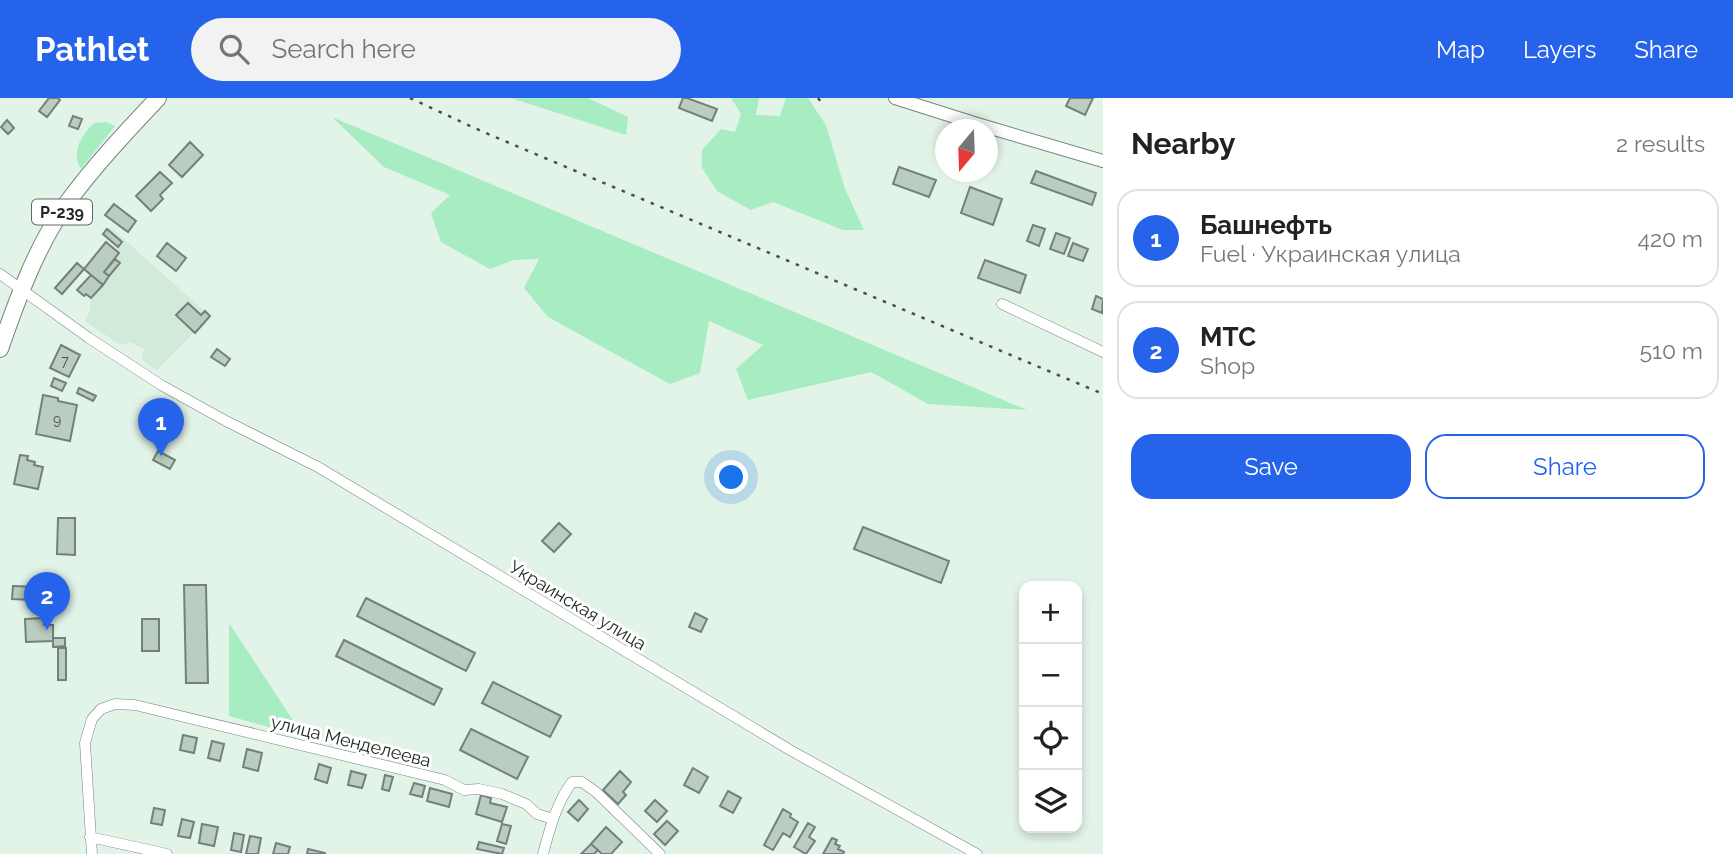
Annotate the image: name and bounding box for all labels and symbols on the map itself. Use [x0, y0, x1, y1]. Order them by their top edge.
north arrow [935, 119, 998, 182]
road number: Р-239 [32, 200, 92, 224]
house number: 7 [61, 353, 69, 369]
pin: 1 [138, 398, 184, 456]
house number: 9 [53, 412, 61, 428]
your location [714, 460, 748, 494]
street label: Украинская улица [506, 556, 650, 654]
pin: 2 [24, 572, 70, 630]
street label: улица Менделеева [269, 711, 433, 771]

